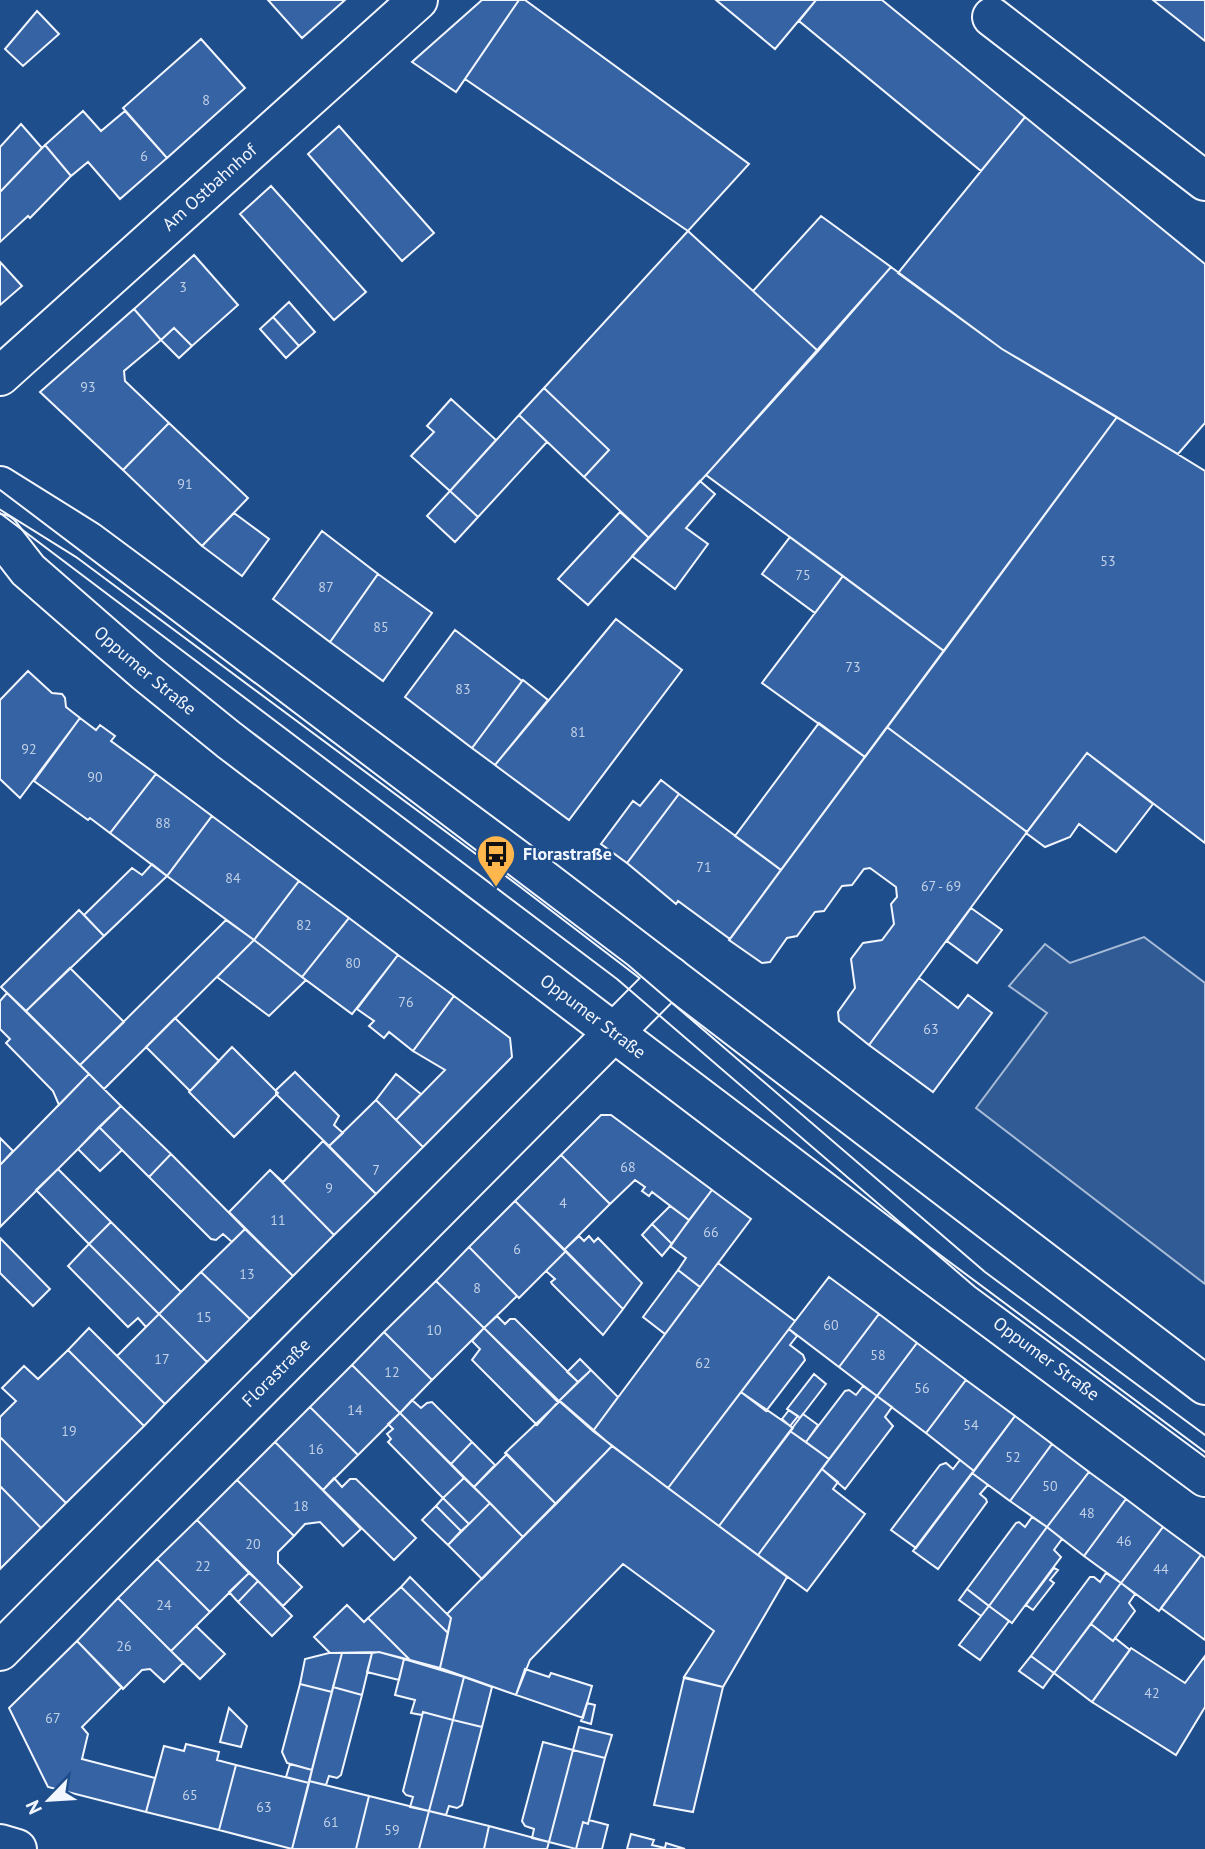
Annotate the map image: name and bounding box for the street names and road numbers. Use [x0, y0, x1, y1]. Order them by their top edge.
street label: Am Ostbahnhof [157, 138, 262, 236]
street label: Oppumer Straße [89, 621, 201, 720]
street label: Oppumer Straße [536, 969, 651, 1064]
street label: Oppumer Straße [989, 1311, 1104, 1406]
street label: Florastraße [237, 1333, 315, 1412]

